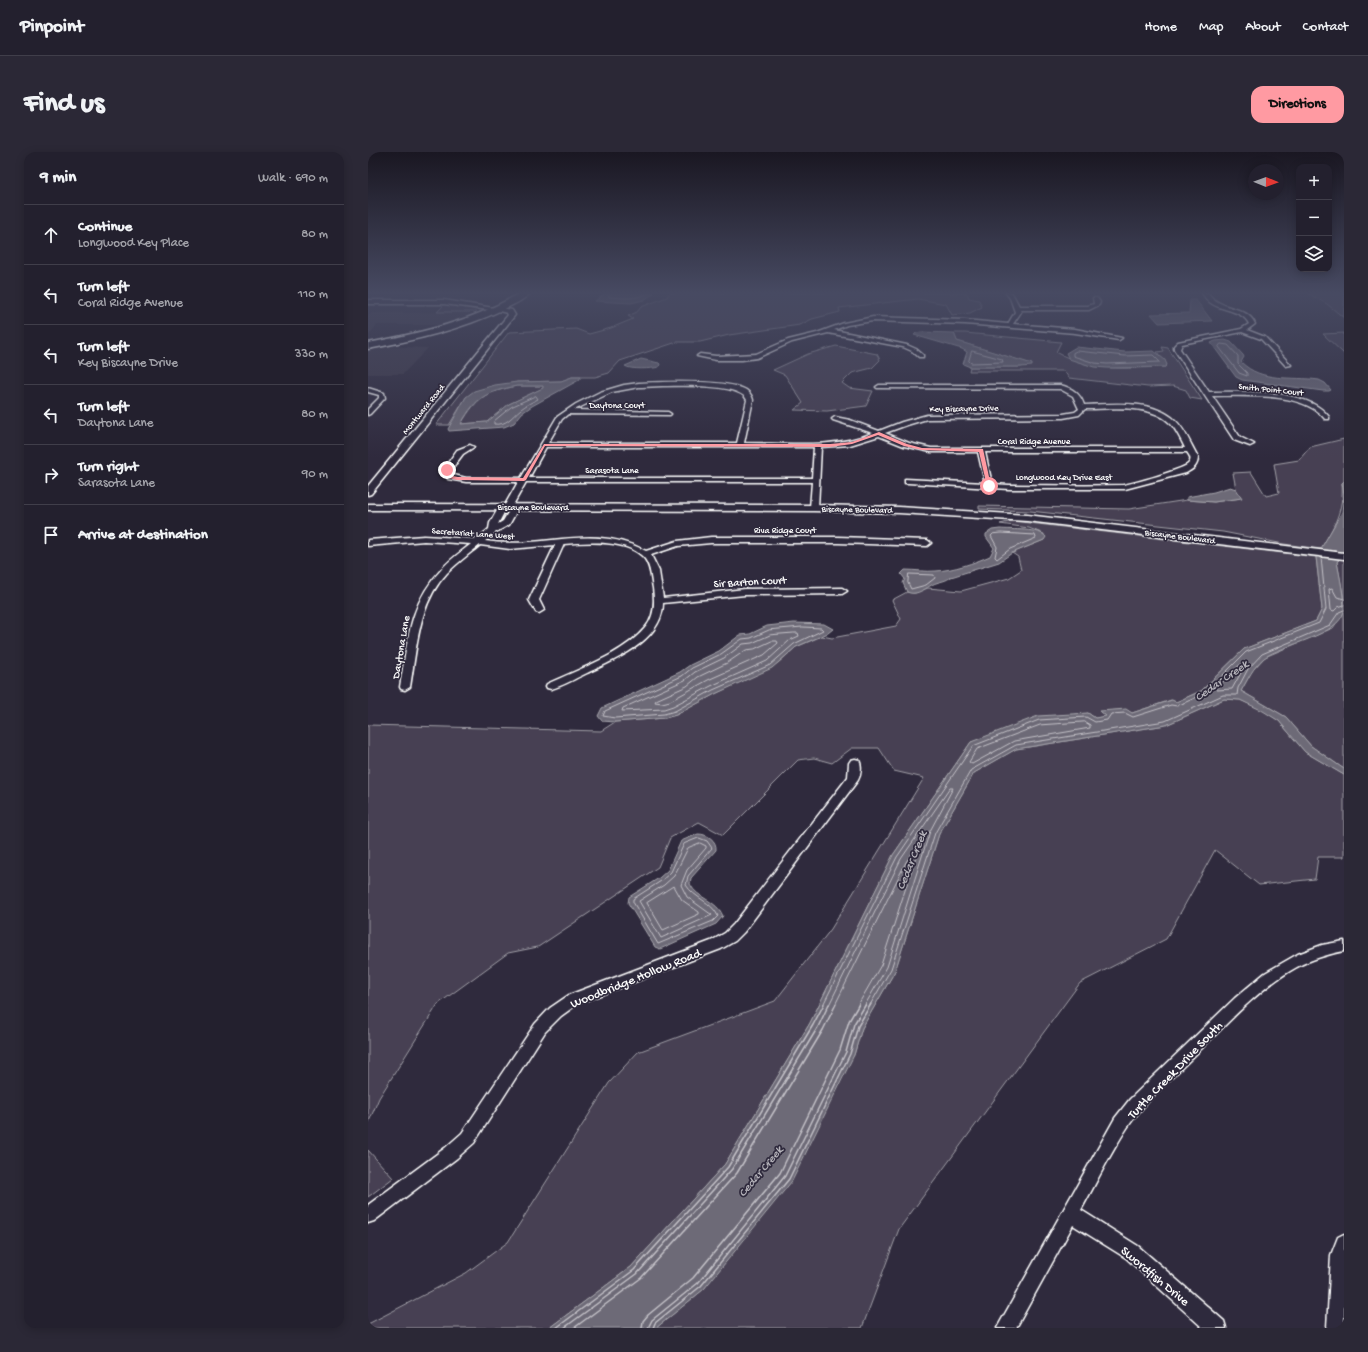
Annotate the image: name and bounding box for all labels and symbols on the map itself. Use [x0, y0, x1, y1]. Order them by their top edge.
north arrow [1248, 164, 1284, 200]
street label: Montward Road [401, 382, 448, 437]
street label: Smith Point Court [1238, 382, 1305, 400]
street label: Daytona Court [588, 401, 646, 412]
street label: Key Biscayne Drive [929, 403, 999, 416]
street label: Coral Ridge Avenue [998, 437, 1071, 448]
route end [438, 461, 456, 479]
street label: Sarasota Lane [585, 466, 639, 477]
street label: Longwood Key Drive East [1016, 473, 1114, 484]
route start [980, 477, 998, 495]
street label: Biscayne Boulevard [497, 503, 569, 514]
street label: Biscayne Boulevard [820, 504, 893, 517]
street label: Secretariat Lane West [431, 526, 516, 543]
street label: Riva Ridge Court [754, 526, 817, 537]
street label: Biscayne Boulevard [1143, 528, 1216, 547]
street label: Sir Barton Court [713, 575, 788, 591]
street label: Daytona Lane [390, 615, 413, 681]
water label: Cedar Creek [1193, 657, 1253, 705]
water label: Cedar Creek [895, 828, 932, 892]
street label: Woodbridge Hollow Road [568, 946, 705, 1012]
street label: Turtle Creek Drive South [1124, 1019, 1226, 1123]
water label: Cedar Creek [736, 1143, 788, 1201]
street label: Swordfish Drive [1117, 1244, 1192, 1310]

